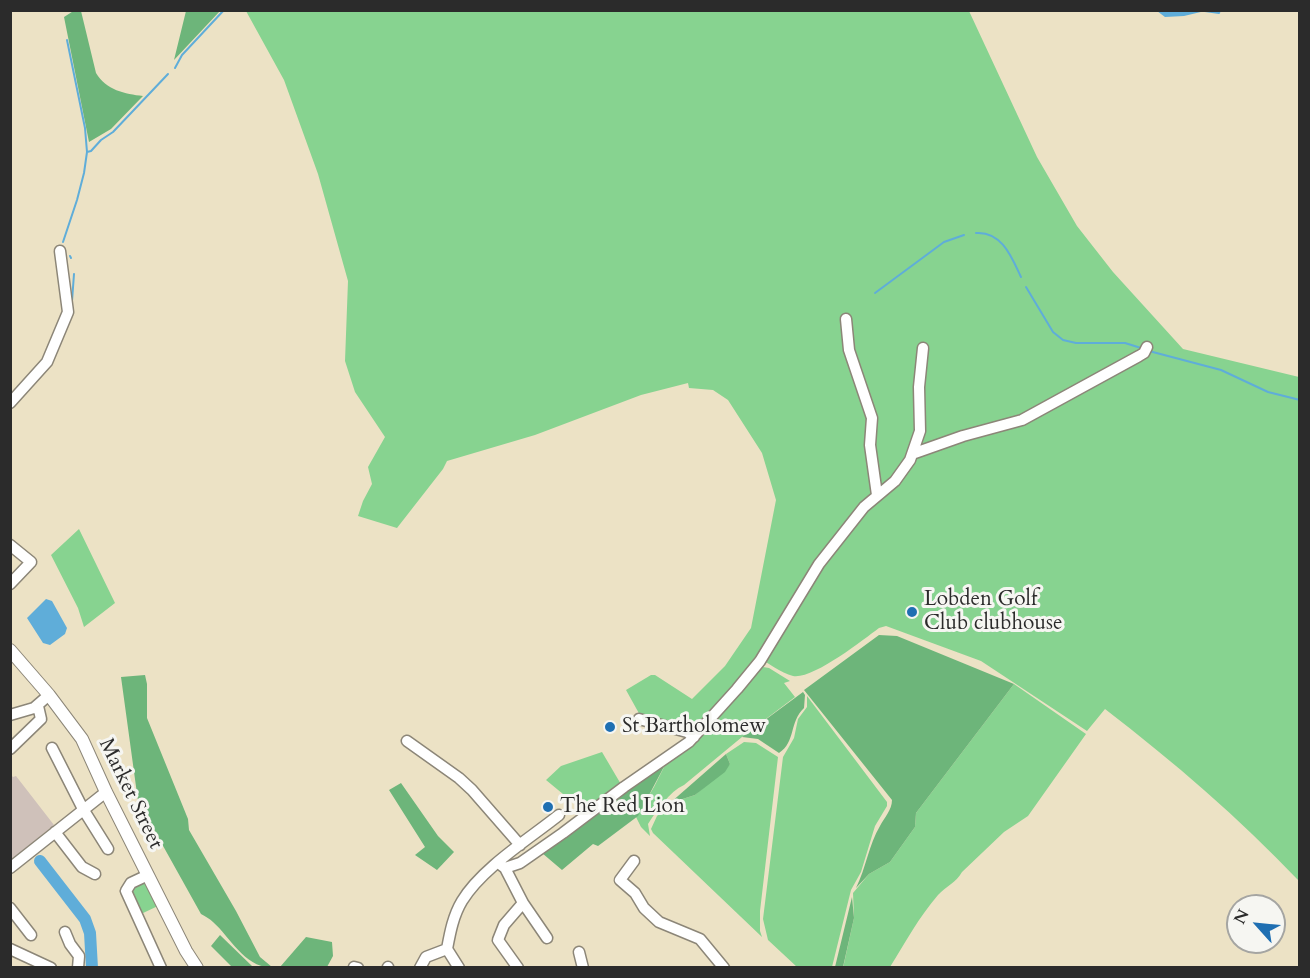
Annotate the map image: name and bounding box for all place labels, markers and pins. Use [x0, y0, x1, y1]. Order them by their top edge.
place label: Lobden Golf Club clubhouse [924, 587, 1063, 637]
marker: Lobden Golf Club clubhouse [905, 605, 919, 619]
place label: St Bartholomew [622, 714, 766, 740]
marker: St Bartholomew [603, 720, 617, 734]
place label: The Red Lion [560, 794, 685, 820]
marker: The Red Lion [541, 800, 555, 814]

